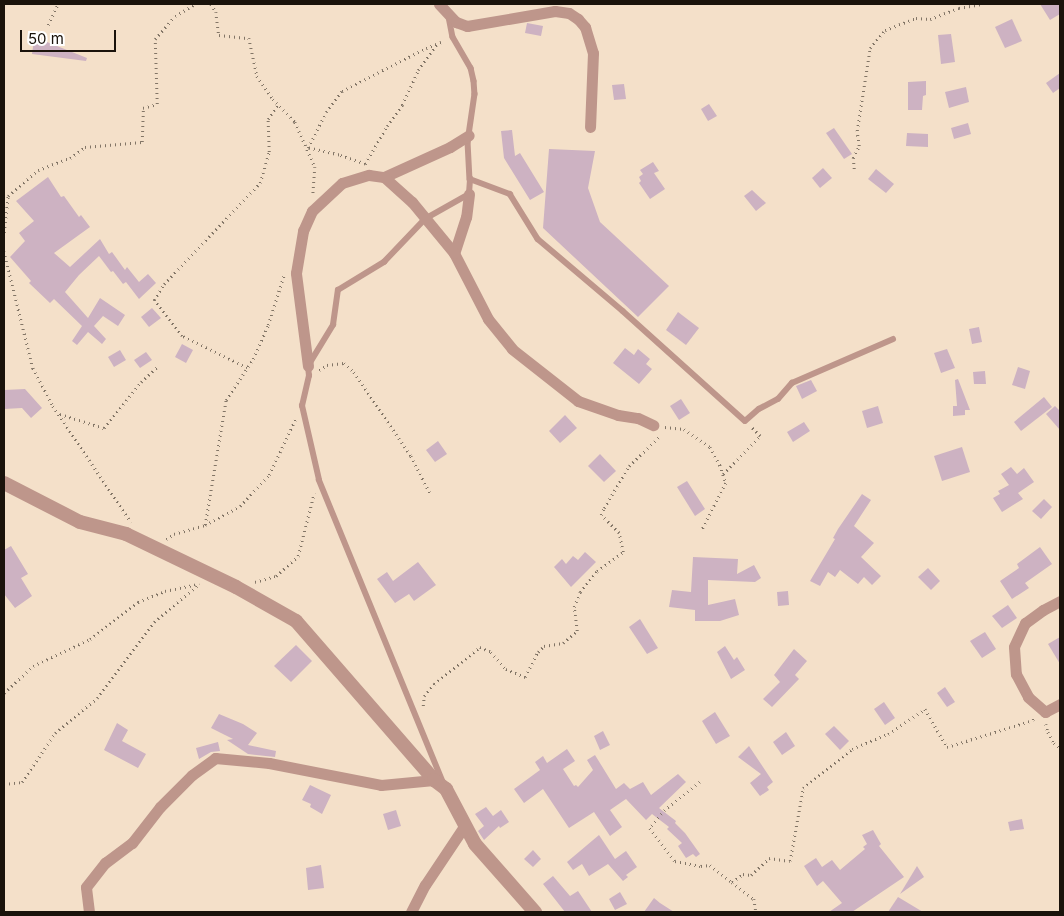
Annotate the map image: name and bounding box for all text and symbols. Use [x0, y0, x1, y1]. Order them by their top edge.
scale bar [22, 20, 119, 52]
text: 50 m [28, 29, 64, 48]

